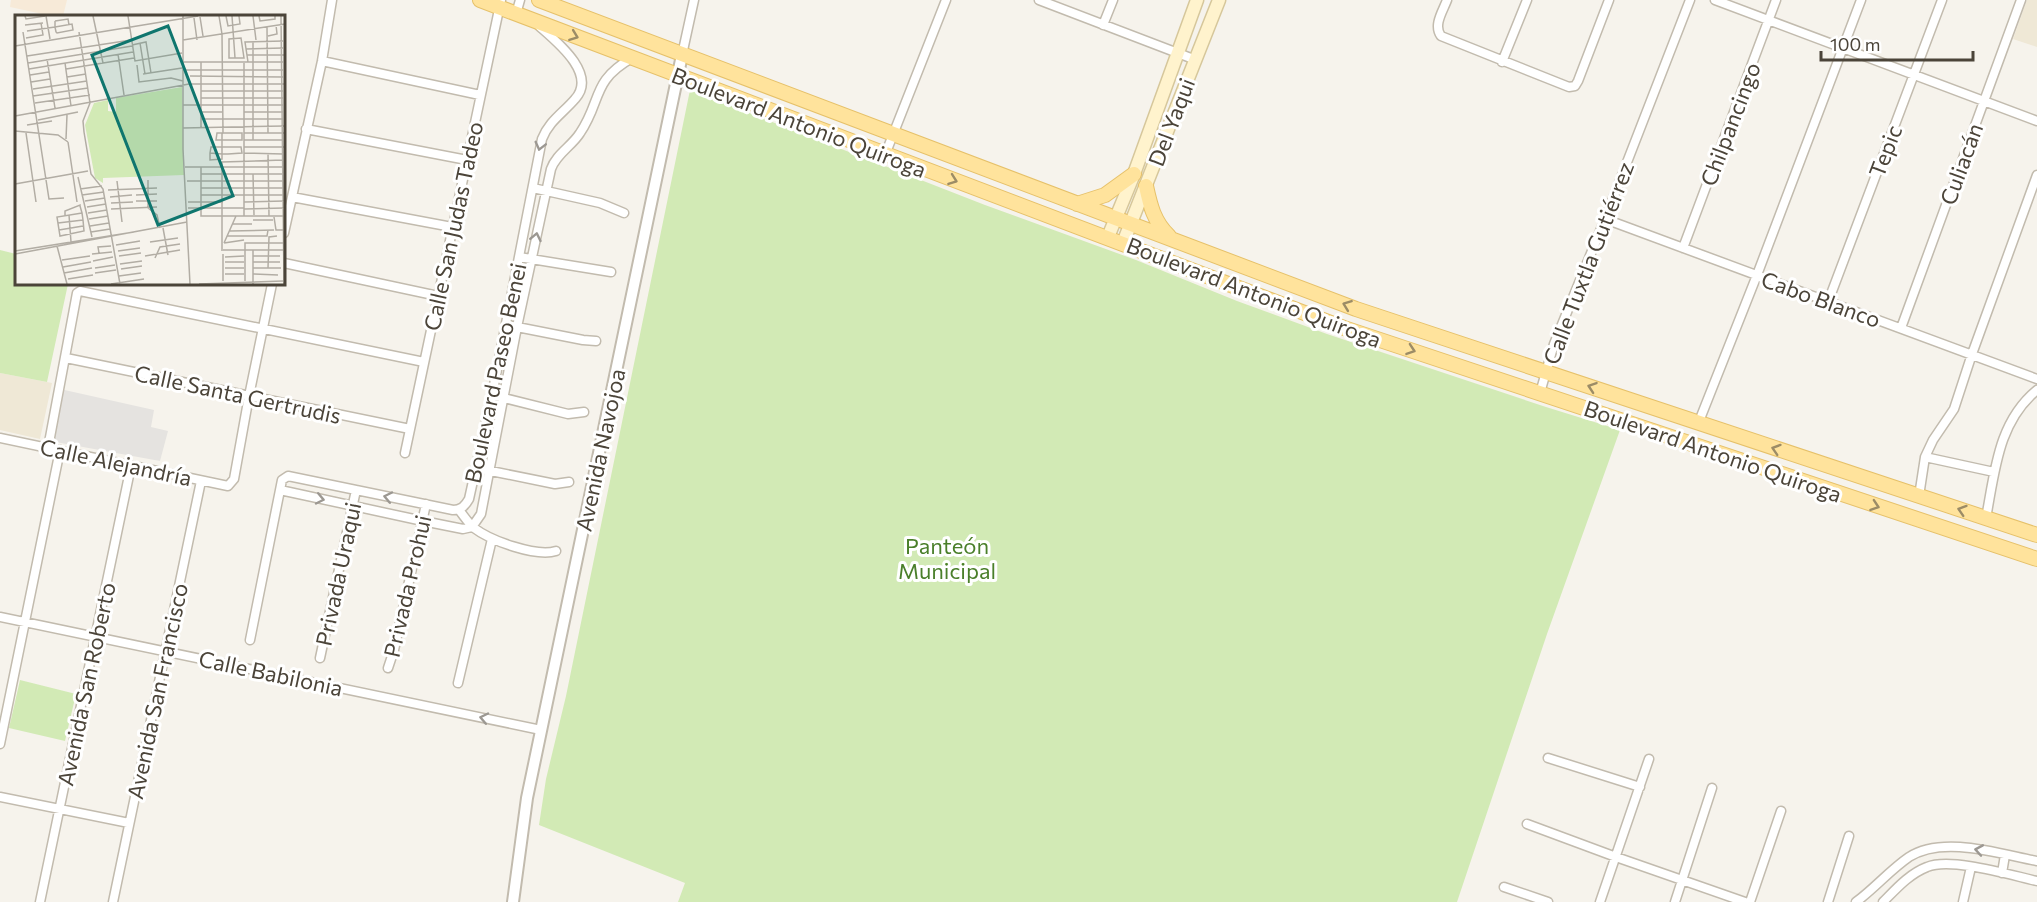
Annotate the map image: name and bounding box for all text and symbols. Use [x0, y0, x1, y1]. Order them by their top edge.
inset map [15, 15, 285, 285]
scale bar [1821, 24, 1972, 62]
one-way arrow [568, 29, 579, 41]
text: 100 m [1830, 33, 1880, 55]
street label: Chilpancingo [1694, 58, 1766, 190]
street label: Boulevard Antonio Quiroga [668, 61, 930, 183]
street label: Del Yaqui [1142, 74, 1200, 170]
street label: Calle San Judas Tadeo [418, 119, 488, 333]
street label: Culiacán [1934, 119, 1988, 209]
street label: Tepic [1863, 121, 1907, 181]
one-way arrow [535, 141, 548, 151]
street label: Calle Tuxtla Gutiérrez [1537, 158, 1639, 368]
one-way arrow [947, 172, 958, 185]
street label: Boulevard Antonio Quiroga [1123, 231, 1385, 353]
one-way arrow [529, 232, 542, 242]
street label: Boulevard Paseo Benei [458, 260, 532, 486]
street label: Cabo Blanco [1758, 265, 1884, 333]
one-way arrow [1342, 300, 1353, 312]
one-way arrow [1405, 343, 1416, 355]
street label: Calle Santa Gertrudis [132, 359, 344, 429]
street label: Avenida Navojoa [570, 366, 630, 534]
one-way arrow [1587, 381, 1598, 394]
street label: Boulevard Antonio Quiroga [1581, 394, 1845, 508]
street label: Calle Alejandría [38, 433, 194, 491]
one-way arrow [1771, 444, 1782, 457]
one-way arrow [383, 491, 393, 504]
one-way arrow [315, 492, 325, 505]
one-way arrow [1869, 498, 1879, 511]
street label: Privada Uraqui [310, 500, 366, 648]
one-way arrow [1957, 505, 1968, 517]
street label: Privada Prohui [378, 512, 436, 660]
park label: Panteón Municipal [898, 532, 996, 584]
street label: Avenida San Roberto [51, 580, 121, 788]
street label: Avenida San Francisco [121, 580, 193, 802]
street label: Calle Babilonia [197, 645, 345, 701]
one-way arrow [479, 713, 489, 726]
one-way arrow [1975, 844, 1985, 857]

